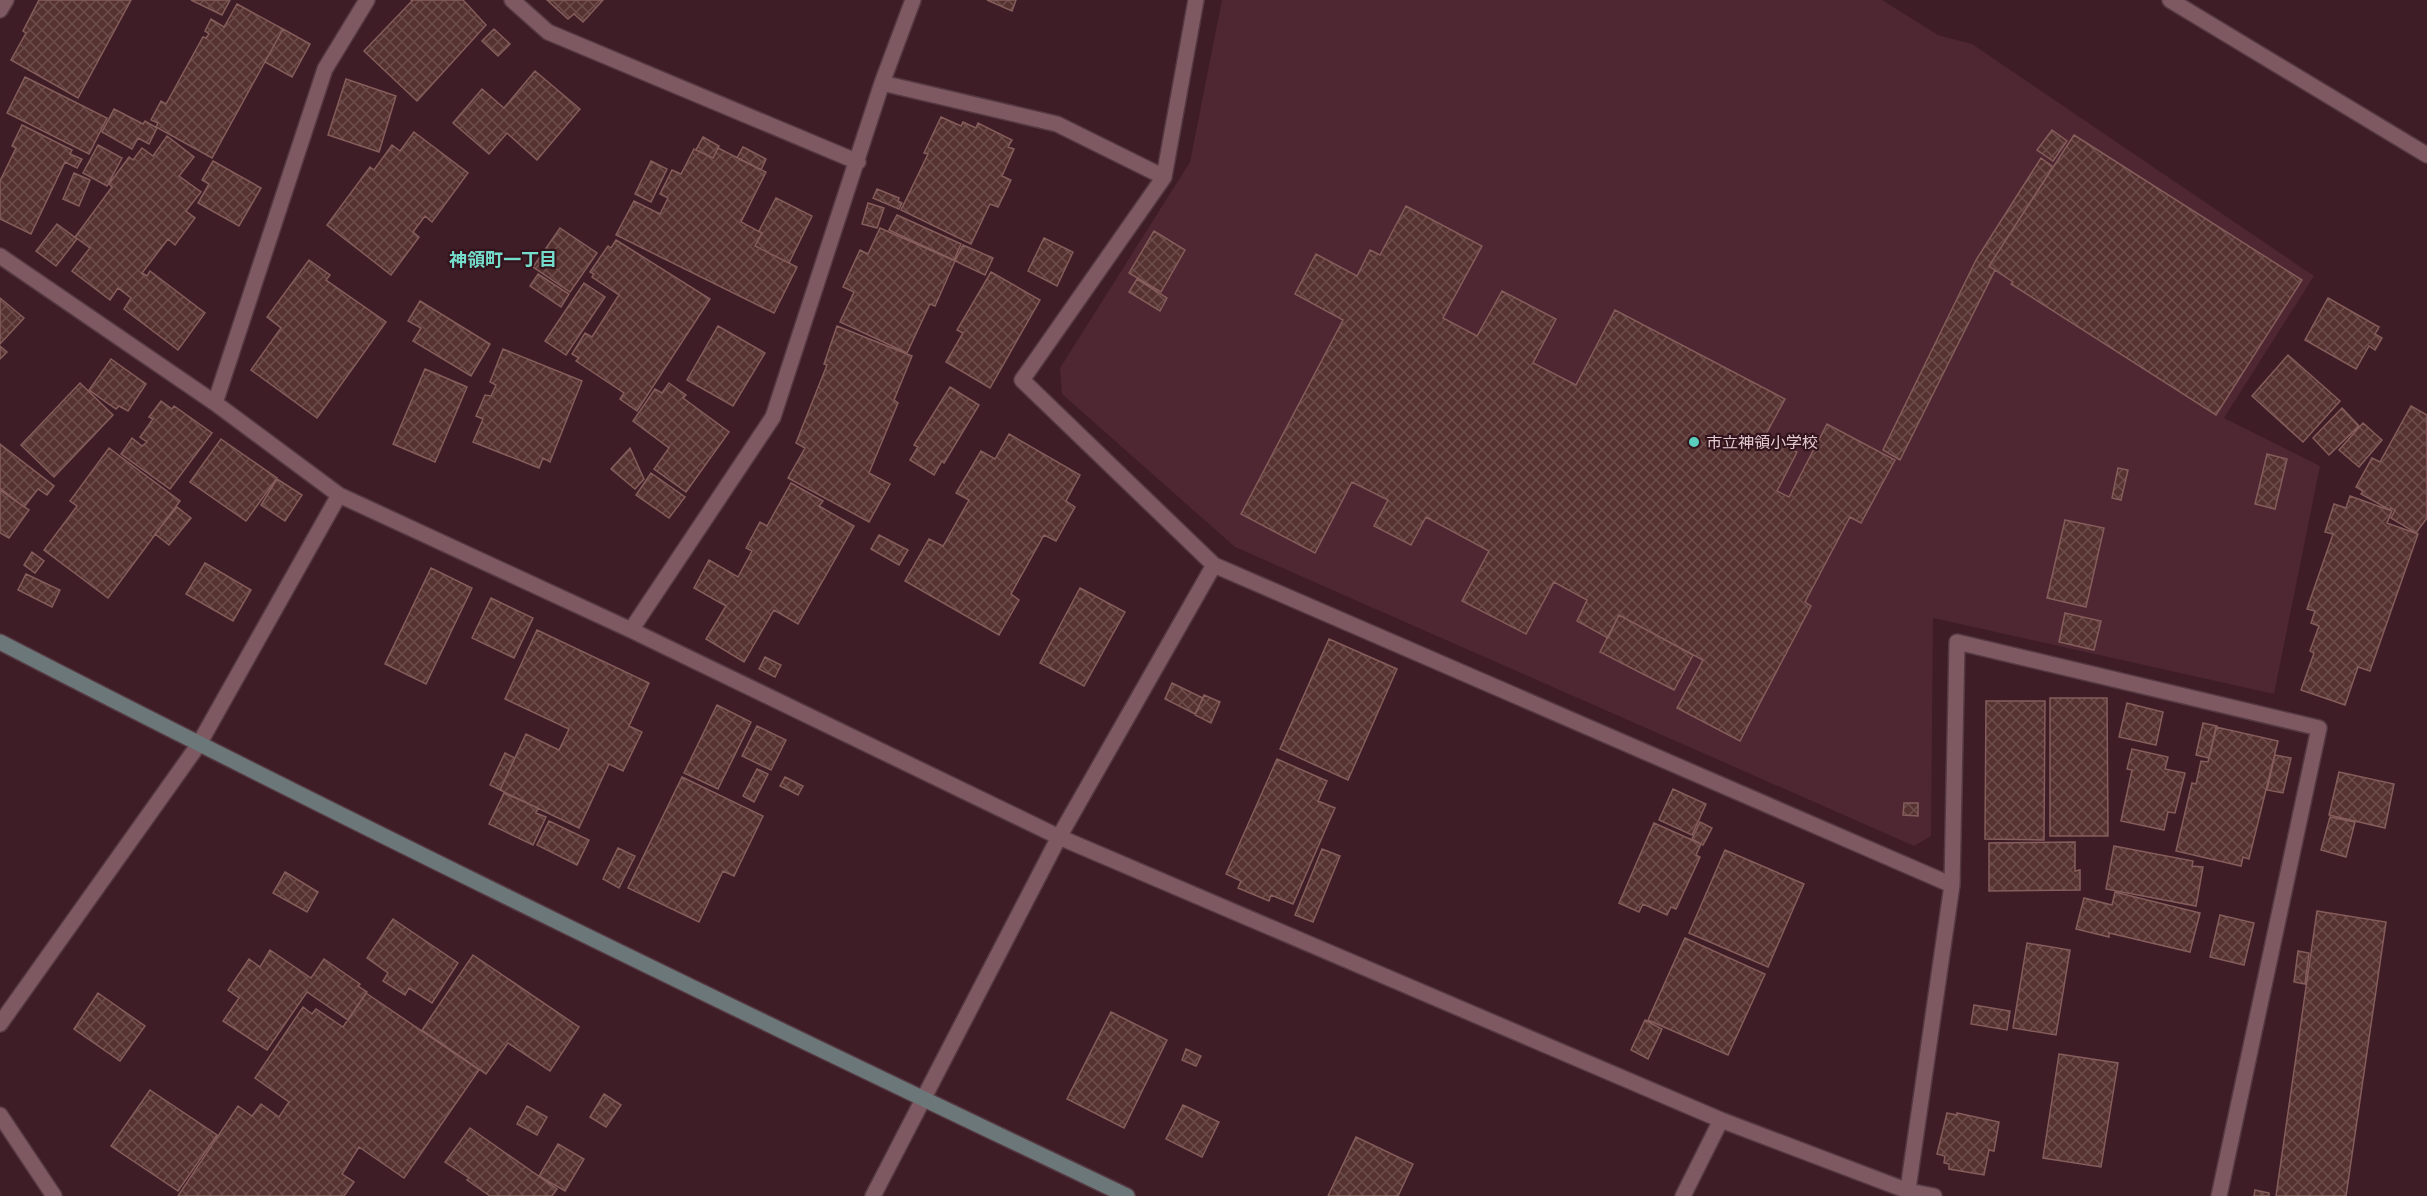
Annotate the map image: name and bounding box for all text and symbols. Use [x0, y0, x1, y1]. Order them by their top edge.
district label: 神領町一丁目 [449, 248, 557, 271]
place label: 市立神領小学校 [1706, 432, 1818, 452]
marker: 市立神領小学校 [1687, 435, 1701, 449]

